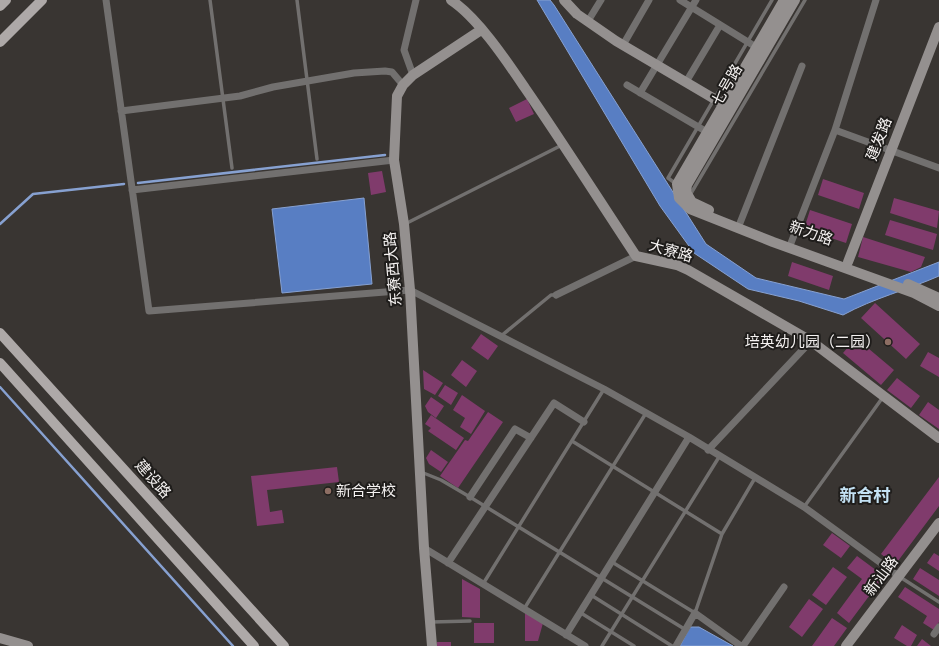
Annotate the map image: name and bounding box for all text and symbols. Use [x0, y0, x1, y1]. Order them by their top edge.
street label: 七号路 [708, 61, 746, 109]
street label: 建发路 [863, 115, 895, 163]
street label: 新力路 [787, 217, 835, 249]
street label: 东寮西大路 [381, 231, 405, 307]
street label: 大寮路 [647, 236, 695, 266]
place label: 培英幼儿园（二园） [745, 333, 880, 351]
marker: 培英幼儿园（二园） [883, 337, 893, 347]
street label: 建设路 [131, 456, 175, 502]
place label: 新合学校 [336, 482, 396, 500]
district label: 新合村 [840, 485, 891, 506]
marker: 新合学校 [323, 486, 333, 496]
street label: 新汕路 [860, 553, 902, 599]

